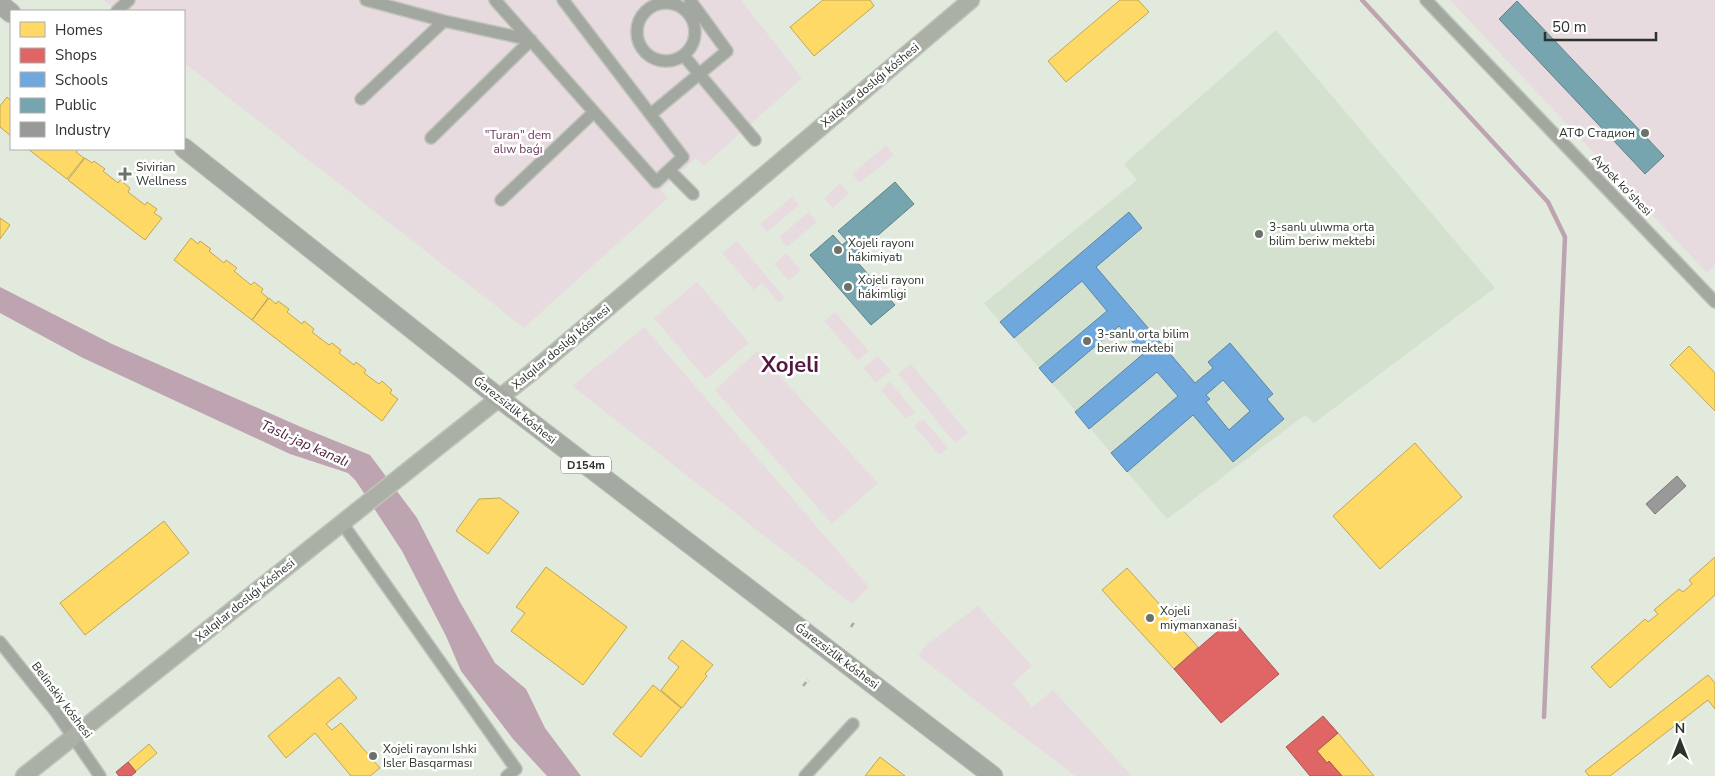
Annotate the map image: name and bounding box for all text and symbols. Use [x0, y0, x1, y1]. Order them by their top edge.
legend [10, 10, 185, 150]
scale bar [1545, 10, 1656, 42]
text: 50 m [1552, 17, 1587, 37]
text: Homes [55, 20, 103, 40]
street label: Xalqılar doslıǵı kóshesi [818, 39, 922, 131]
text: Shops [55, 45, 97, 65]
text: Schools [55, 70, 108, 90]
text: Public [55, 95, 96, 115]
text: Industry [55, 120, 111, 140]
place label: АТФ Стадион [1559, 125, 1635, 141]
park label: "Turan" dem alıw baǵı [485, 127, 551, 157]
marker: АТФ Стадион [1639, 127, 1651, 139]
street label: Aybek ko'shesi [1589, 151, 1655, 219]
place label: Sivirian Wellness [136, 159, 187, 189]
marker: Sivirian Wellness [118, 167, 132, 181]
place label: 3-sanlı ulıwma orta bilim beriw mektebi [1269, 219, 1375, 249]
marker: 3-sanlı ulıwma orta bilim beriw mektebi [1253, 228, 1265, 240]
place label: Xojeli rayonı hákimiyatı [848, 235, 914, 265]
marker: Xojeli rayonı hákimiyatı [832, 244, 844, 256]
place label: Xojeli rayonı hákimligi [858, 272, 924, 302]
marker: Xojeli rayonı hákimligi [842, 281, 854, 293]
street label: Xalqılar doslıǵı kóshesi [509, 301, 613, 393]
place label: 3-sanlı orta bilim beriw mektebi [1097, 326, 1189, 356]
marker: 3-sanlı orta bilim beriw mektebi [1081, 335, 1093, 347]
district label: Xojeli [760, 350, 819, 380]
street label: Ǵarezsizlik kóshesi [470, 373, 560, 447]
water label: Taslı-jap kanalı [258, 416, 352, 471]
road number: D154m [561, 456, 611, 474]
street label: Xalqılar doslıǵı kóshesi [192, 555, 298, 645]
place label: Xojeli miymanxanasi [1160, 603, 1237, 633]
marker: Xojeli miymanxanasi [1144, 612, 1156, 624]
street label: Ǵarezsizlik kóshesi [792, 619, 882, 693]
street label: Belinskiy kóshesi [28, 659, 96, 741]
north arrow [1655, 716, 1705, 766]
text: N [1675, 719, 1685, 738]
place label: Xojeli rayonı Ishki Isler Basqarması [383, 741, 476, 771]
marker: Xojeli rayonı Ishki Isler Basqarması [367, 750, 379, 762]

